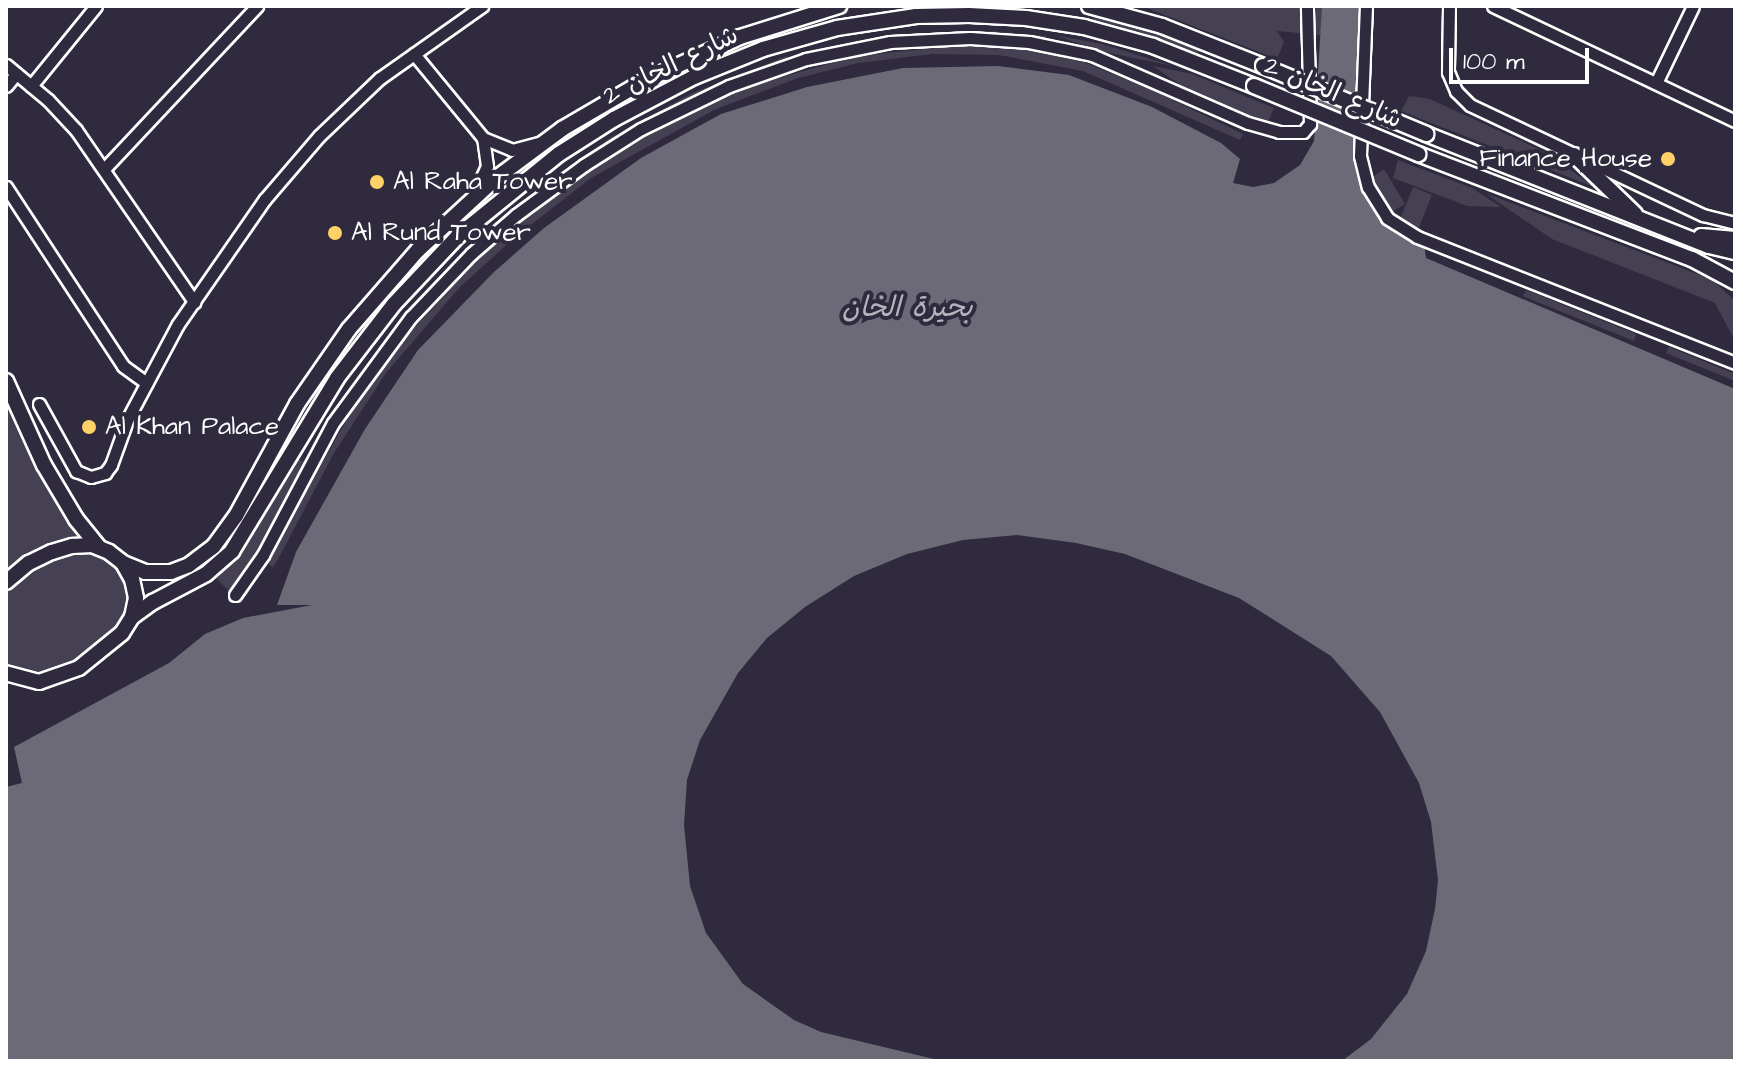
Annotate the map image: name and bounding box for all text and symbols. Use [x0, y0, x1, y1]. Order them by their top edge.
street label: شارع الخان 2 [598, 20, 744, 112]
scale bar [1453, 32, 1593, 82]
text: 100 m [1463, 45, 1525, 79]
street label: شارع الخان 2 [1260, 50, 1406, 136]
place label: Finance House [1479, 143, 1652, 175]
marker: Finance House [1659, 150, 1677, 168]
place label: Al Raha Tower [393, 166, 573, 198]
marker: Al Raha Tower [368, 173, 386, 191]
place label: Al Rund Tower [351, 217, 531, 249]
marker: Al Rund Tower [326, 224, 344, 242]
water label: بحيرة الخان [842, 291, 972, 325]
place label: Al Khan Palace [105, 411, 279, 443]
marker: Al Khan Palace [80, 418, 98, 436]

